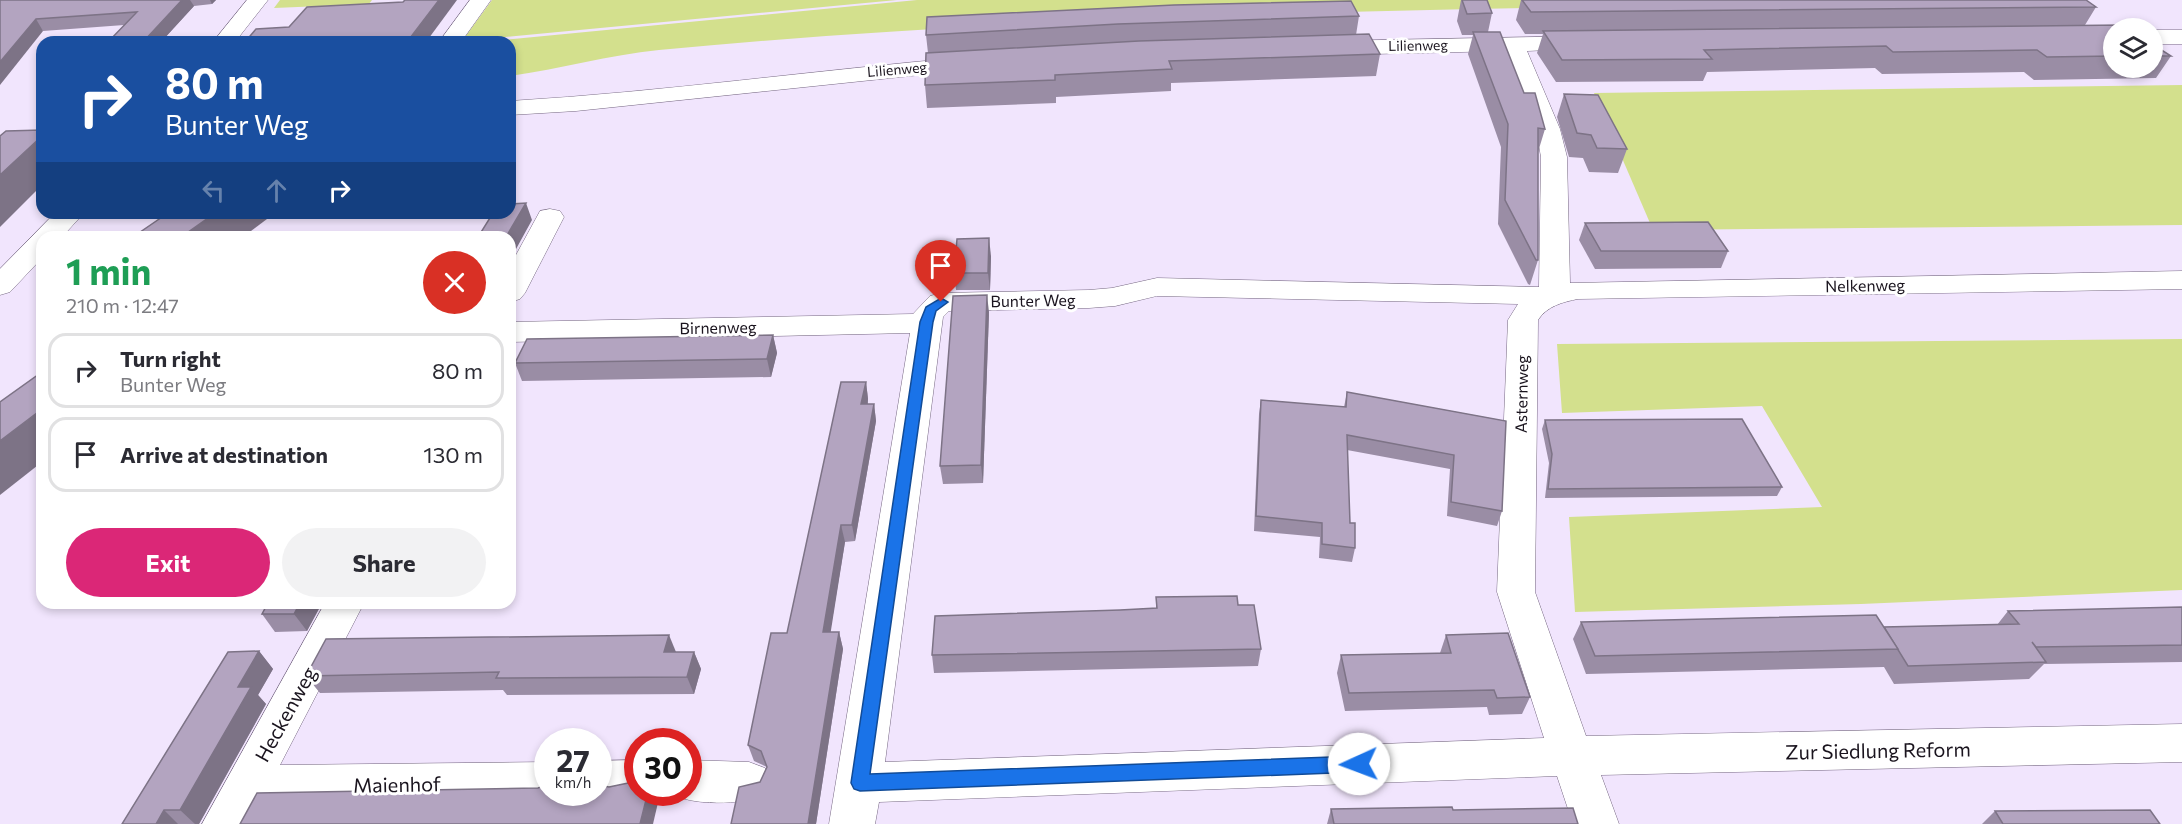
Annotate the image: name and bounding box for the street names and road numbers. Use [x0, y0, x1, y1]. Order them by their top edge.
street label: Lilienweg [1388, 36, 1449, 54]
street label: Lilienweg [866, 58, 928, 80]
street label: Nelkenweg [1825, 275, 1905, 295]
street label: Bunter Weg [990, 290, 1076, 310]
street label: Birnenweg [679, 317, 757, 337]
street label: Asternweg [1511, 354, 1531, 433]
street label: Heckenweg [249, 662, 321, 766]
street label: Zur Siedlung Reform [1785, 736, 1971, 764]
street label: Maienhof [353, 771, 441, 797]

